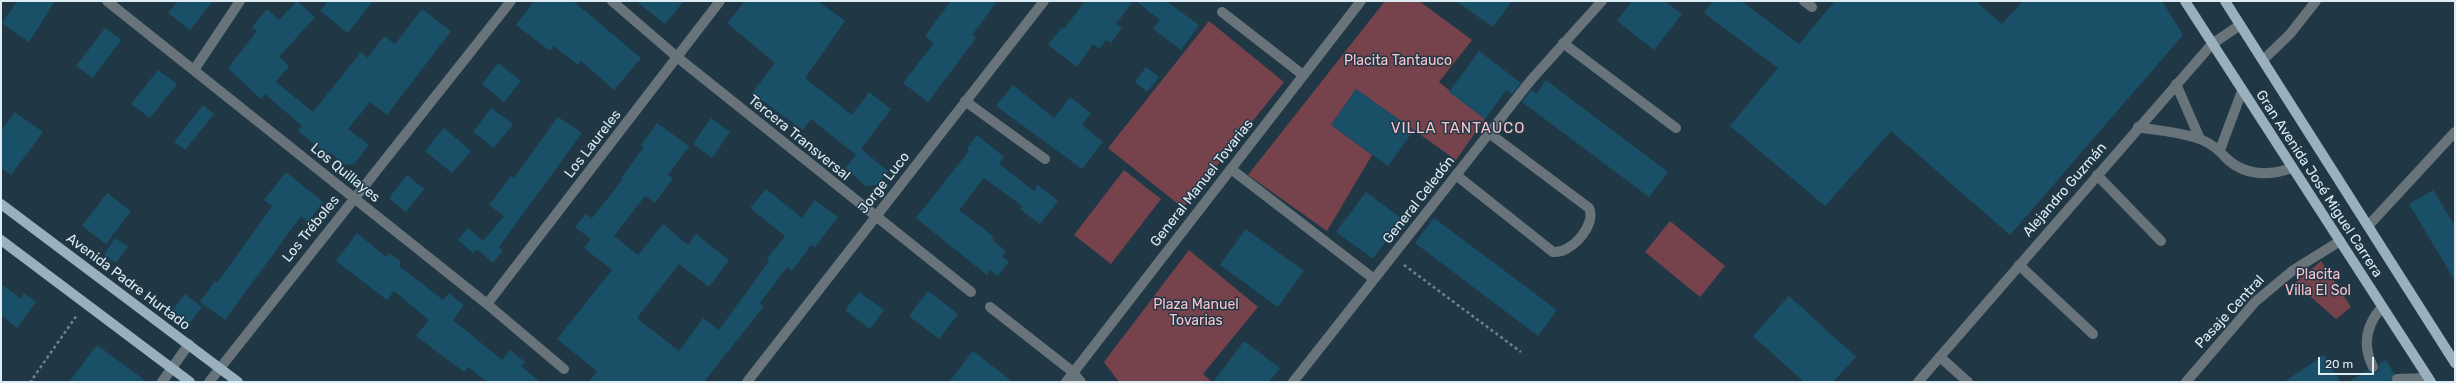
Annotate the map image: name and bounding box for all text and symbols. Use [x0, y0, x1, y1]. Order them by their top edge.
park label: Placita Tantauco [1344, 53, 1452, 69]
street label: Gran Avenida José Miguel Carrera [2252, 87, 2386, 281]
street label: Tercera Transversal [745, 92, 853, 184]
street label: Los Laureles [561, 107, 625, 181]
street label: General Manuel Tovarias [1147, 116, 1257, 250]
district label: VILLA TANTAUCO [1391, 120, 1525, 138]
street label: Los Quillayes [307, 140, 383, 206]
street label: Alejandro Guzmán [2020, 140, 2110, 240]
street label: Jorge Luco [855, 149, 913, 217]
street label: General Celedón [1380, 153, 1458, 247]
street label: Los Tréboles [279, 192, 343, 266]
street label: Avenida Padre Hurtado [63, 230, 193, 334]
park label: Placita Villa El Sol [2285, 267, 2351, 300]
street label: Pasaje Central [2192, 272, 2268, 352]
park label: Plaza Manuel Tovarias [1153, 297, 1239, 330]
scale bar [2320, 349, 2376, 375]
text: 20 m [2325, 357, 2353, 371]

